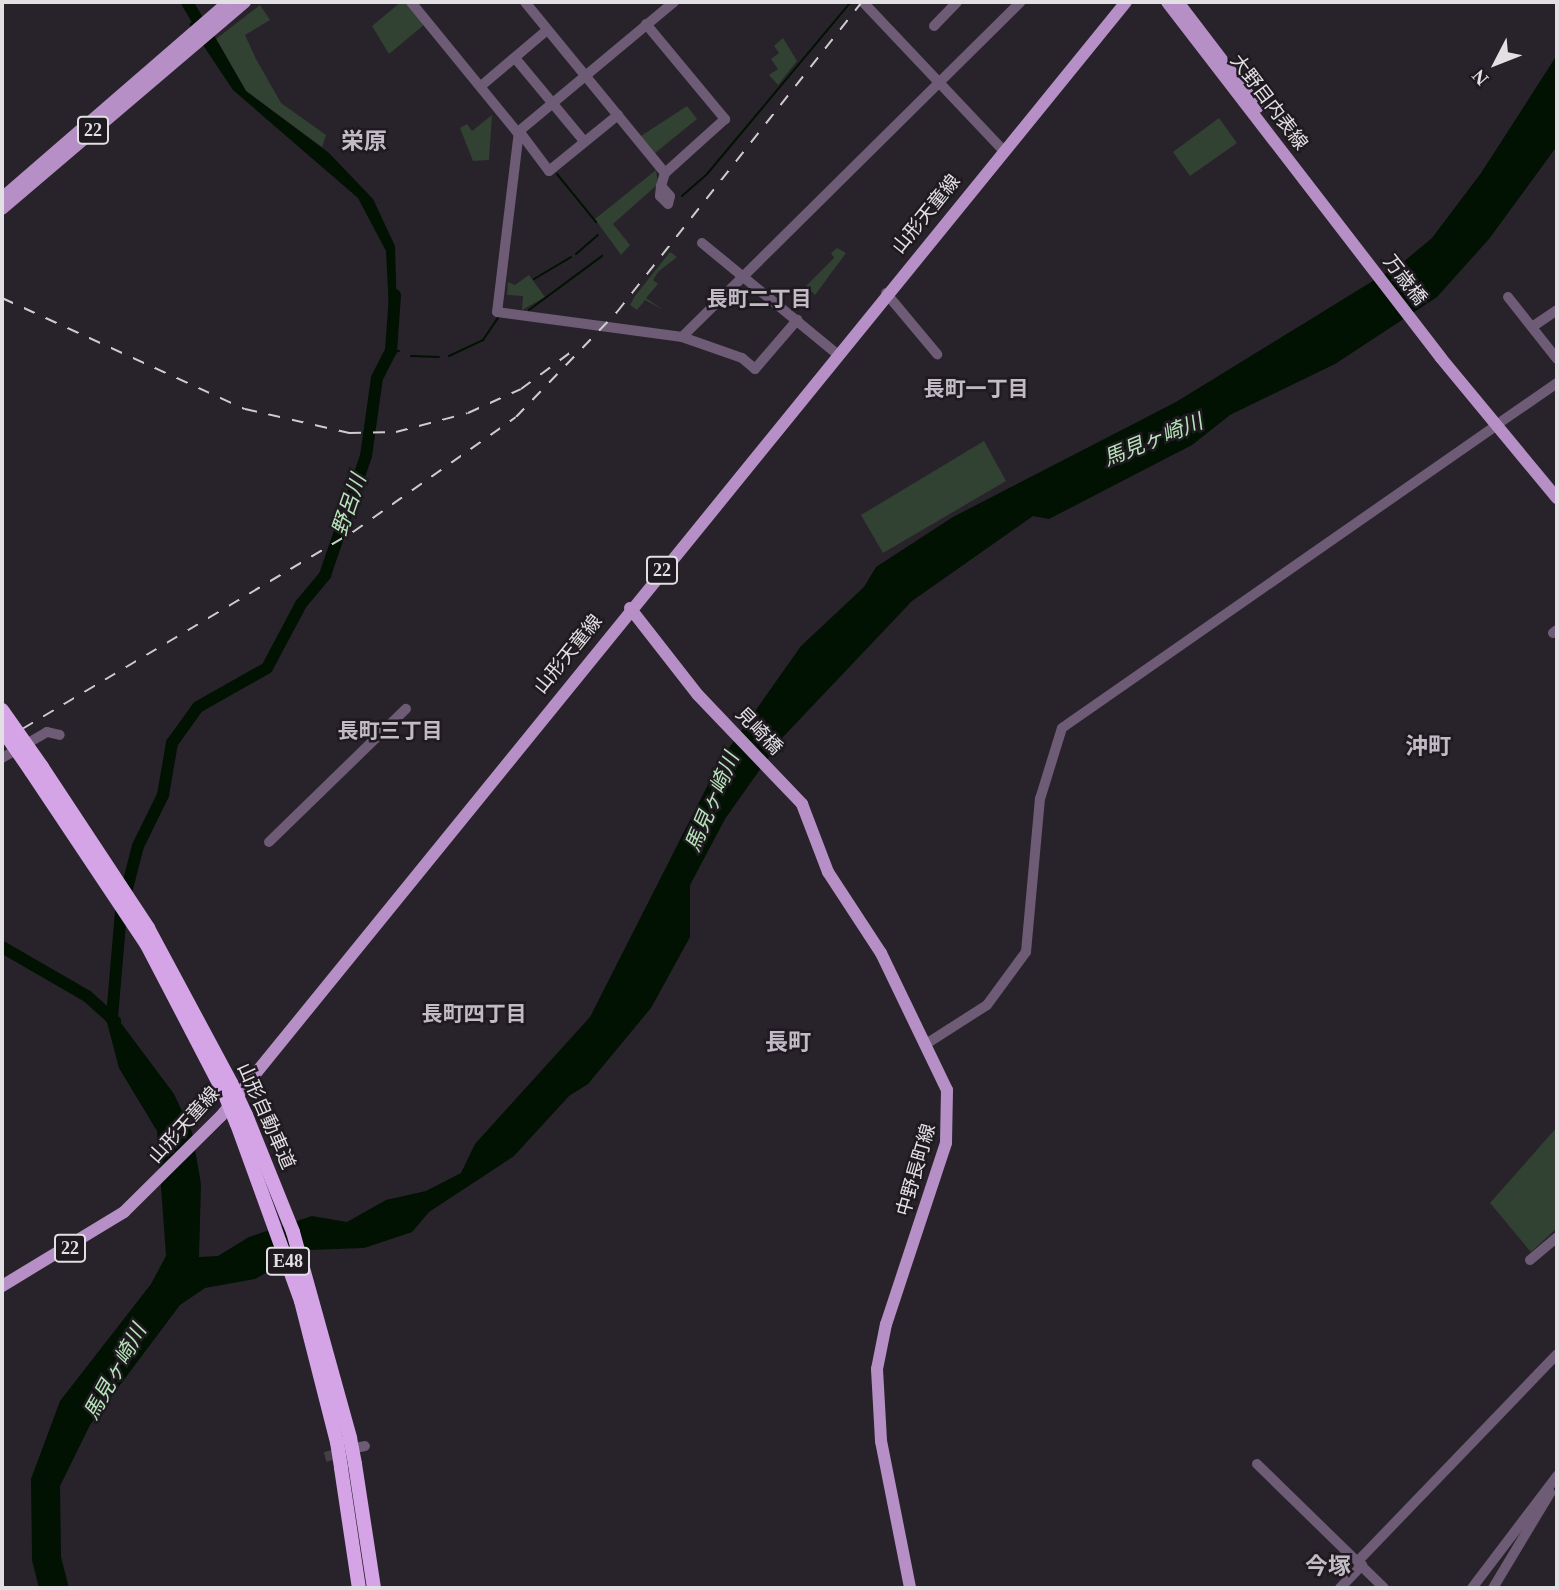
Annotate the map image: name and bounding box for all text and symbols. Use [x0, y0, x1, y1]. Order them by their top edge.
north arrow [1461, 28, 1531, 98]
street label: 大野目内表線 [1226, 50, 1312, 154]
text: N [1468, 65, 1492, 90]
road number: 22 [76, 116, 110, 145]
district label: 栄原 [341, 128, 387, 156]
street label: 山形天童線 [887, 170, 965, 258]
street label: 万歳橋 [1378, 251, 1432, 309]
district label: 長町二丁目 [707, 286, 811, 312]
district label: 長町一丁目 [924, 376, 1028, 402]
water label: 馬見ヶ崎川 [1100, 409, 1206, 471]
water label: 野呂川 [327, 471, 371, 539]
road number: 22 [644, 556, 680, 584]
street label: 山形天童線 [529, 610, 607, 698]
street label: 見崎橋 [731, 703, 787, 759]
district label: 長町三丁目 [338, 718, 442, 744]
district label: 沖町 [1405, 733, 1451, 761]
water label: 馬見ヶ崎川 [680, 749, 744, 855]
district label: 長町四丁目 [422, 1001, 526, 1027]
district label: 長町 [765, 1029, 811, 1057]
street label: 山形自動車道 [232, 1059, 300, 1173]
street label: 山形天童線 [144, 1082, 224, 1168]
street label: 中野長町線 [892, 1121, 940, 1219]
road number: 22 [52, 1233, 88, 1262]
road number: E48 [265, 1246, 311, 1276]
water label: 馬見ヶ崎川 [79, 1320, 151, 1424]
district label: 今塚 [1305, 1553, 1351, 1581]

